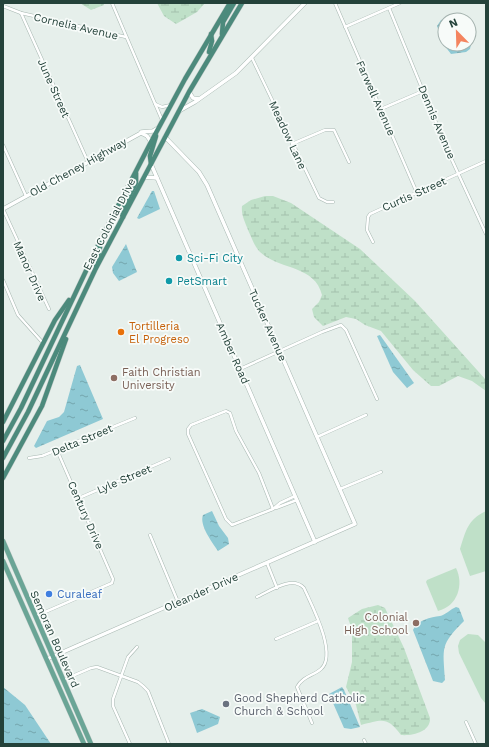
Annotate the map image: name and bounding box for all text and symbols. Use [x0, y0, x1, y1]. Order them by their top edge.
street label: Cornelia Avenue [32, 10, 119, 43]
north arrow [437, 12, 477, 52]
text: N [447, 16, 460, 31]
street label: June Street [35, 57, 72, 120]
street label: Farwell Avenue [353, 59, 398, 138]
street label: Dennis Avenue [415, 83, 458, 161]
street label: Meadow Lane [266, 99, 309, 171]
street label: Old Cheney Highway [27, 135, 129, 200]
street label: Curtis Street [380, 174, 449, 214]
street label: East Colonial Drive [81, 176, 138, 272]
street label: Manor Drive [11, 239, 49, 303]
place label: Sci-Fi City [187, 252, 243, 265]
marker: Sci-Fi City [174, 253, 184, 263]
place label: PetSmart [177, 275, 227, 288]
marker: PetSmart [164, 276, 174, 286]
street label: Tucker Avenue [246, 287, 289, 363]
place label: Tortilleria El Progreso [129, 320, 189, 346]
street label: Amber Road [213, 320, 252, 386]
marker: Tortilleria El Progreso [116, 327, 126, 337]
place label: Faith Christian University [122, 366, 201, 392]
marker: Faith Christian University [109, 373, 119, 383]
street label: Delta Street [50, 422, 115, 459]
street label: Lyle Street [95, 462, 154, 497]
street label: Century Drive [65, 479, 106, 551]
street label: Oleander Drive [162, 570, 240, 615]
place label: Curaleaf [57, 588, 103, 601]
street label: Semoran Boulevard [27, 589, 82, 690]
marker: Curaleaf [44, 589, 54, 599]
place label: Colonial High School [344, 611, 409, 637]
marker: Colonial High School [411, 618, 421, 628]
place label: Good Shepherd Catholic Church & School [234, 692, 365, 718]
marker: Good Shepherd Catholic Church & School [221, 699, 231, 709]

